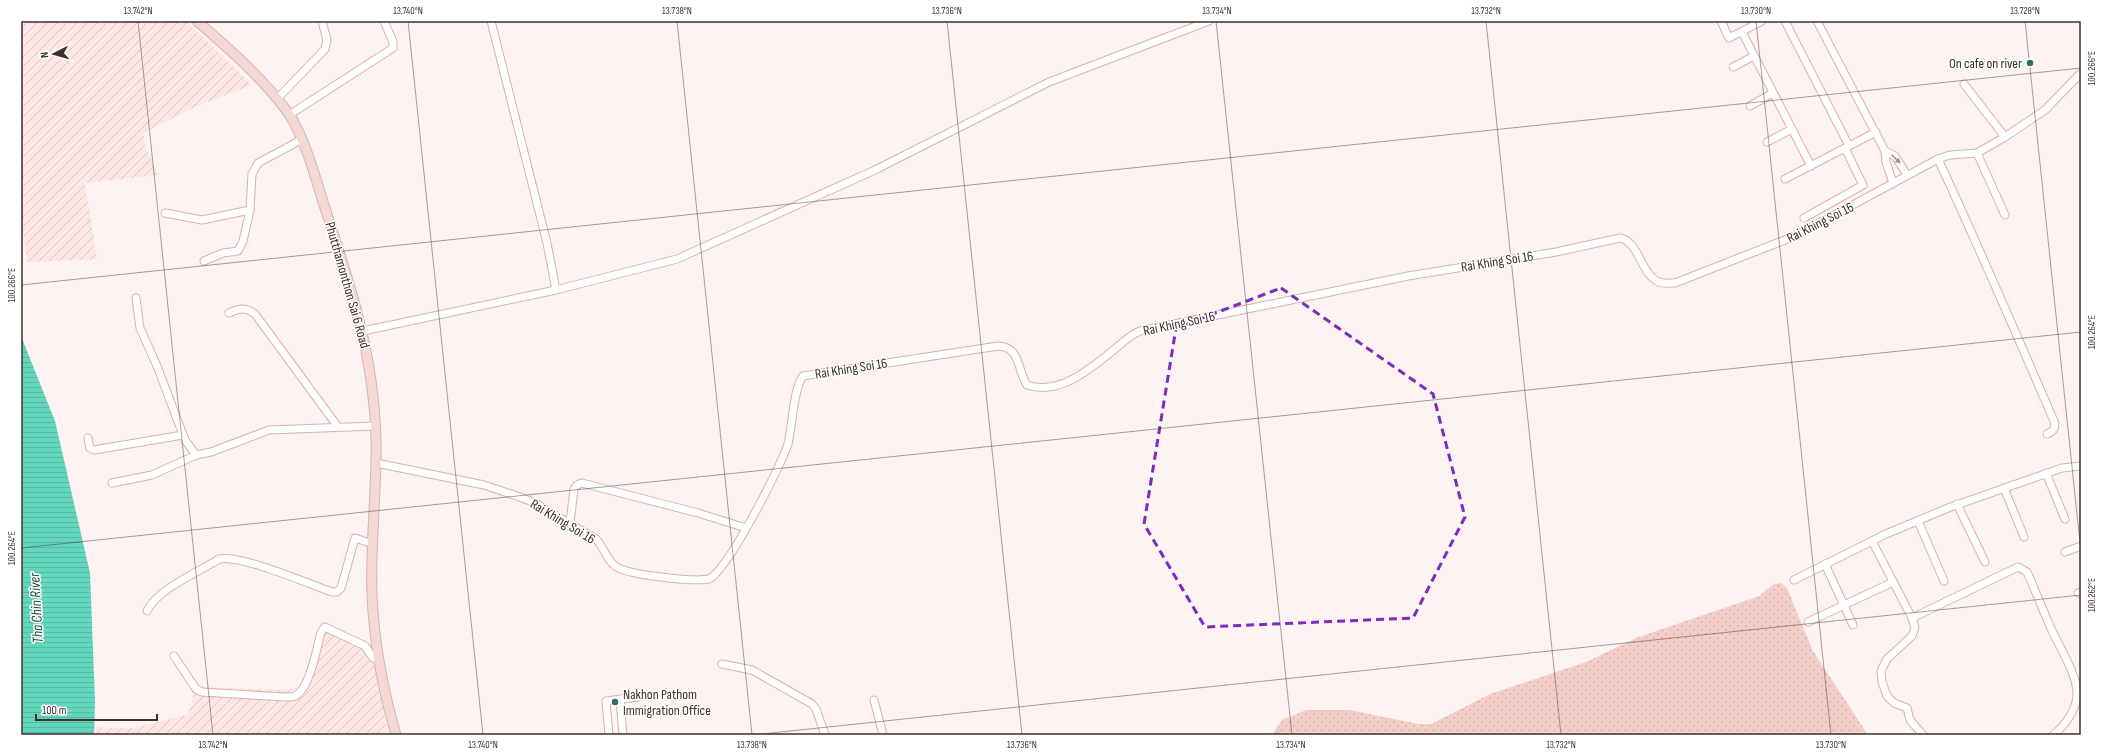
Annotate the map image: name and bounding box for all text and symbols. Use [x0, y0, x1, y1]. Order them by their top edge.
text: 13.742°N [123, 5, 153, 17]
text: 13.740°N [393, 5, 423, 17]
text: 13.738°N [662, 5, 692, 17]
text: 13.736°N [932, 5, 962, 17]
text: 13.734°N [1202, 5, 1232, 17]
text: 13.732°N [1471, 5, 1501, 17]
text: 13.730°N [1741, 5, 1771, 17]
text: 13.728°N [2010, 5, 2040, 17]
north arrow [34, 34, 74, 74]
text: N [38, 51, 51, 59]
text: 100.266°E [2086, 51, 2098, 85]
place label: On cafe on river [1949, 55, 2022, 72]
marker: On cafe on river [2025, 58, 2035, 68]
one-way arrow [1891, 154, 1901, 164]
street label: Rai Khing Soi 16 [1784, 198, 1857, 247]
street label: Phutthamonthon Sai 6 Road [321, 220, 374, 350]
street label: Rai Khing Soi 16 [1460, 247, 1534, 276]
text: 100.266°E [6, 268, 18, 302]
street label: Rai Khing Soi 16 [1142, 308, 1217, 339]
text: 100.264°E [2086, 315, 2098, 349]
street label: Rai Khing Soi 16 [814, 354, 888, 383]
street label: Rai Khing Soi 16 [527, 495, 598, 548]
text: 100.264°E [6, 531, 18, 565]
water label: Tha Chin River [25, 572, 48, 644]
text: 100.262°E [2086, 578, 2098, 612]
place label: Nakhon Pathom Immigration Office [623, 686, 711, 719]
scale bar [36, 696, 157, 722]
marker: Nakhon Pathom Immigration Office [610, 697, 620, 707]
text: 100 m [42, 703, 67, 718]
text: 13.742°N [198, 739, 228, 751]
text: 13.740°N [468, 739, 498, 751]
text: 13.738°N [737, 739, 767, 751]
text: 13.736°N [1007, 739, 1037, 751]
text: 13.734°N [1276, 739, 1306, 751]
text: 13.732°N [1546, 739, 1576, 751]
text: 13.730°N [1816, 739, 1846, 751]

